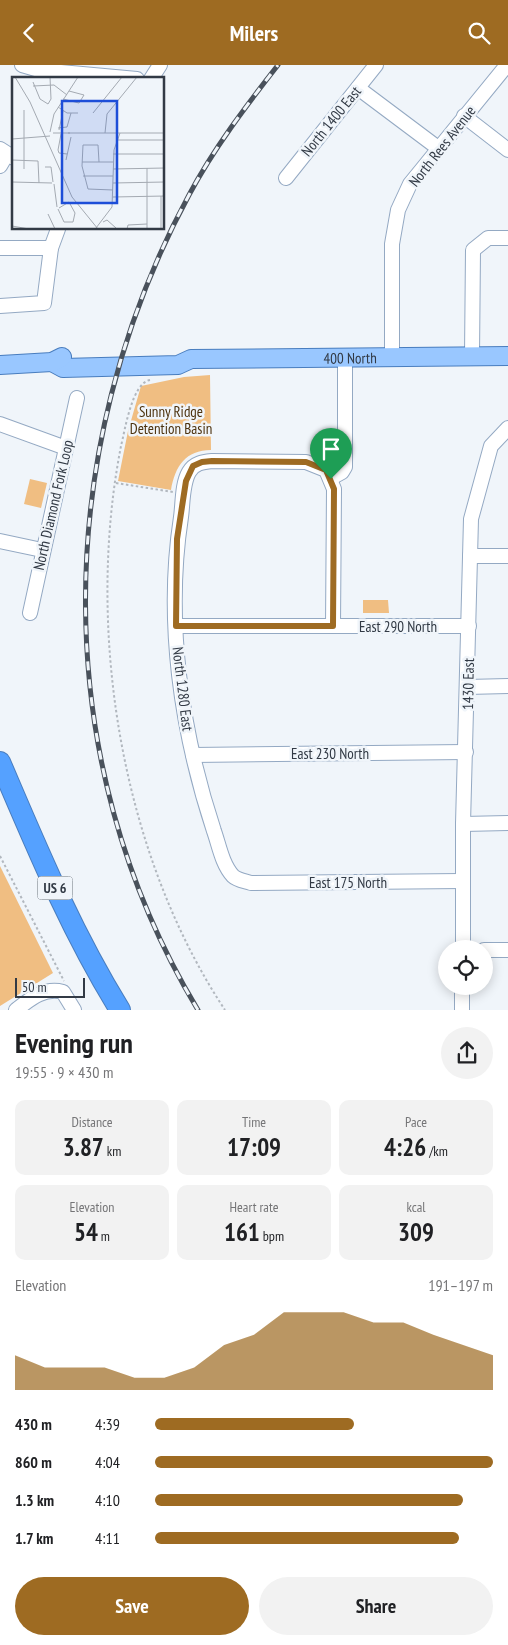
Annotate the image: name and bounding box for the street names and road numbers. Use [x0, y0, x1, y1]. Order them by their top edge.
street label: North 1400 East [297, 82, 365, 160]
street label: North Rees Avenue [404, 102, 480, 190]
street label: 400 North [323, 348, 377, 367]
street label: North Diamond Fork Loop [29, 438, 77, 572]
street label: East 290 North [359, 617, 437, 636]
street label: North 1280 East [168, 646, 198, 732]
street label: 1430 East [458, 658, 478, 710]
street label: East 230 North [291, 744, 369, 763]
street label: East 175 North [309, 873, 387, 892]
road number: US 6 [38, 876, 72, 899]

